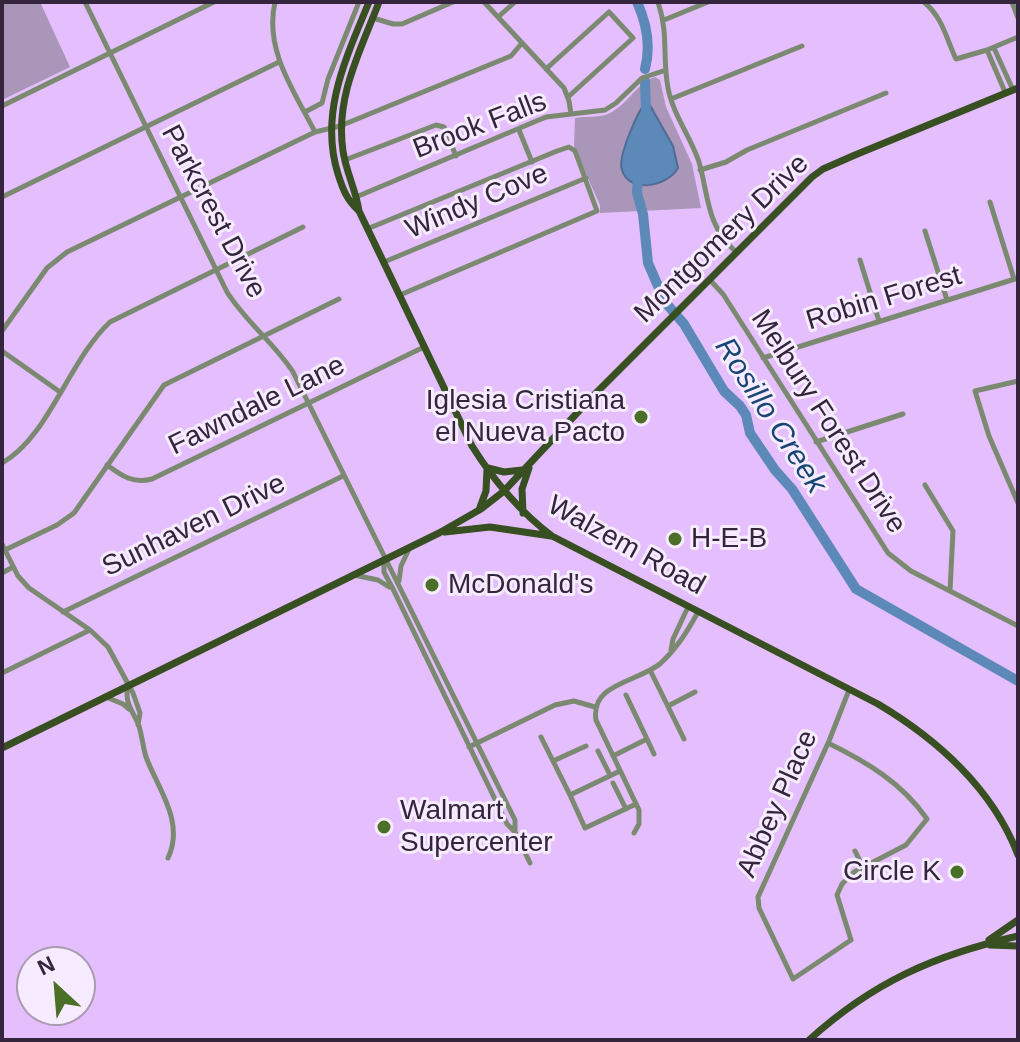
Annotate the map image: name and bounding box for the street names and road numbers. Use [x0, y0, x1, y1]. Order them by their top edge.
street label: Brook Falls [409, 85, 551, 167]
street label: Parkcrest Drive [153, 120, 273, 304]
street label: Montgomery Drive [628, 147, 816, 331]
street label: Windy Cove [401, 157, 553, 247]
street label: Robin Forest [802, 260, 966, 338]
street label: Melbury Forest Drive [743, 304, 913, 540]
street label: Fawndale Lane [164, 349, 350, 463]
street label: Sunhaven Drive [97, 467, 291, 585]
street label: Walzem Road [541, 489, 711, 603]
street label: Abbey Place [731, 725, 825, 883]

